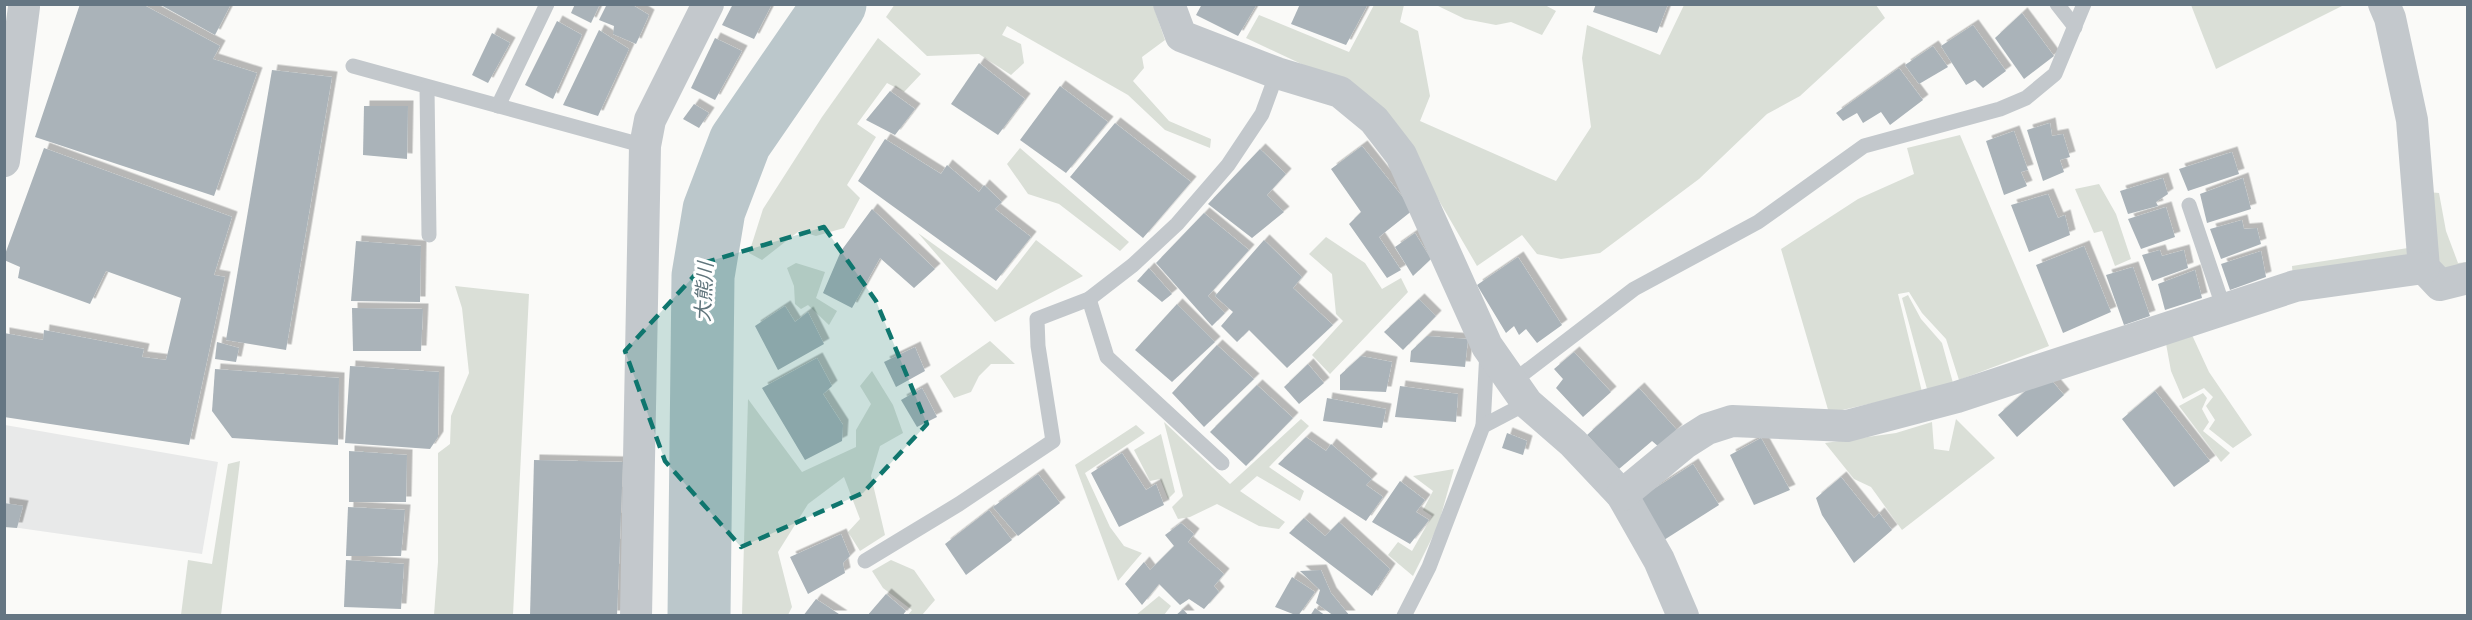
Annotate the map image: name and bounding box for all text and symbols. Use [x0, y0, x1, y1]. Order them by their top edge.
water label: 大熊川 [690, 259, 718, 323]

